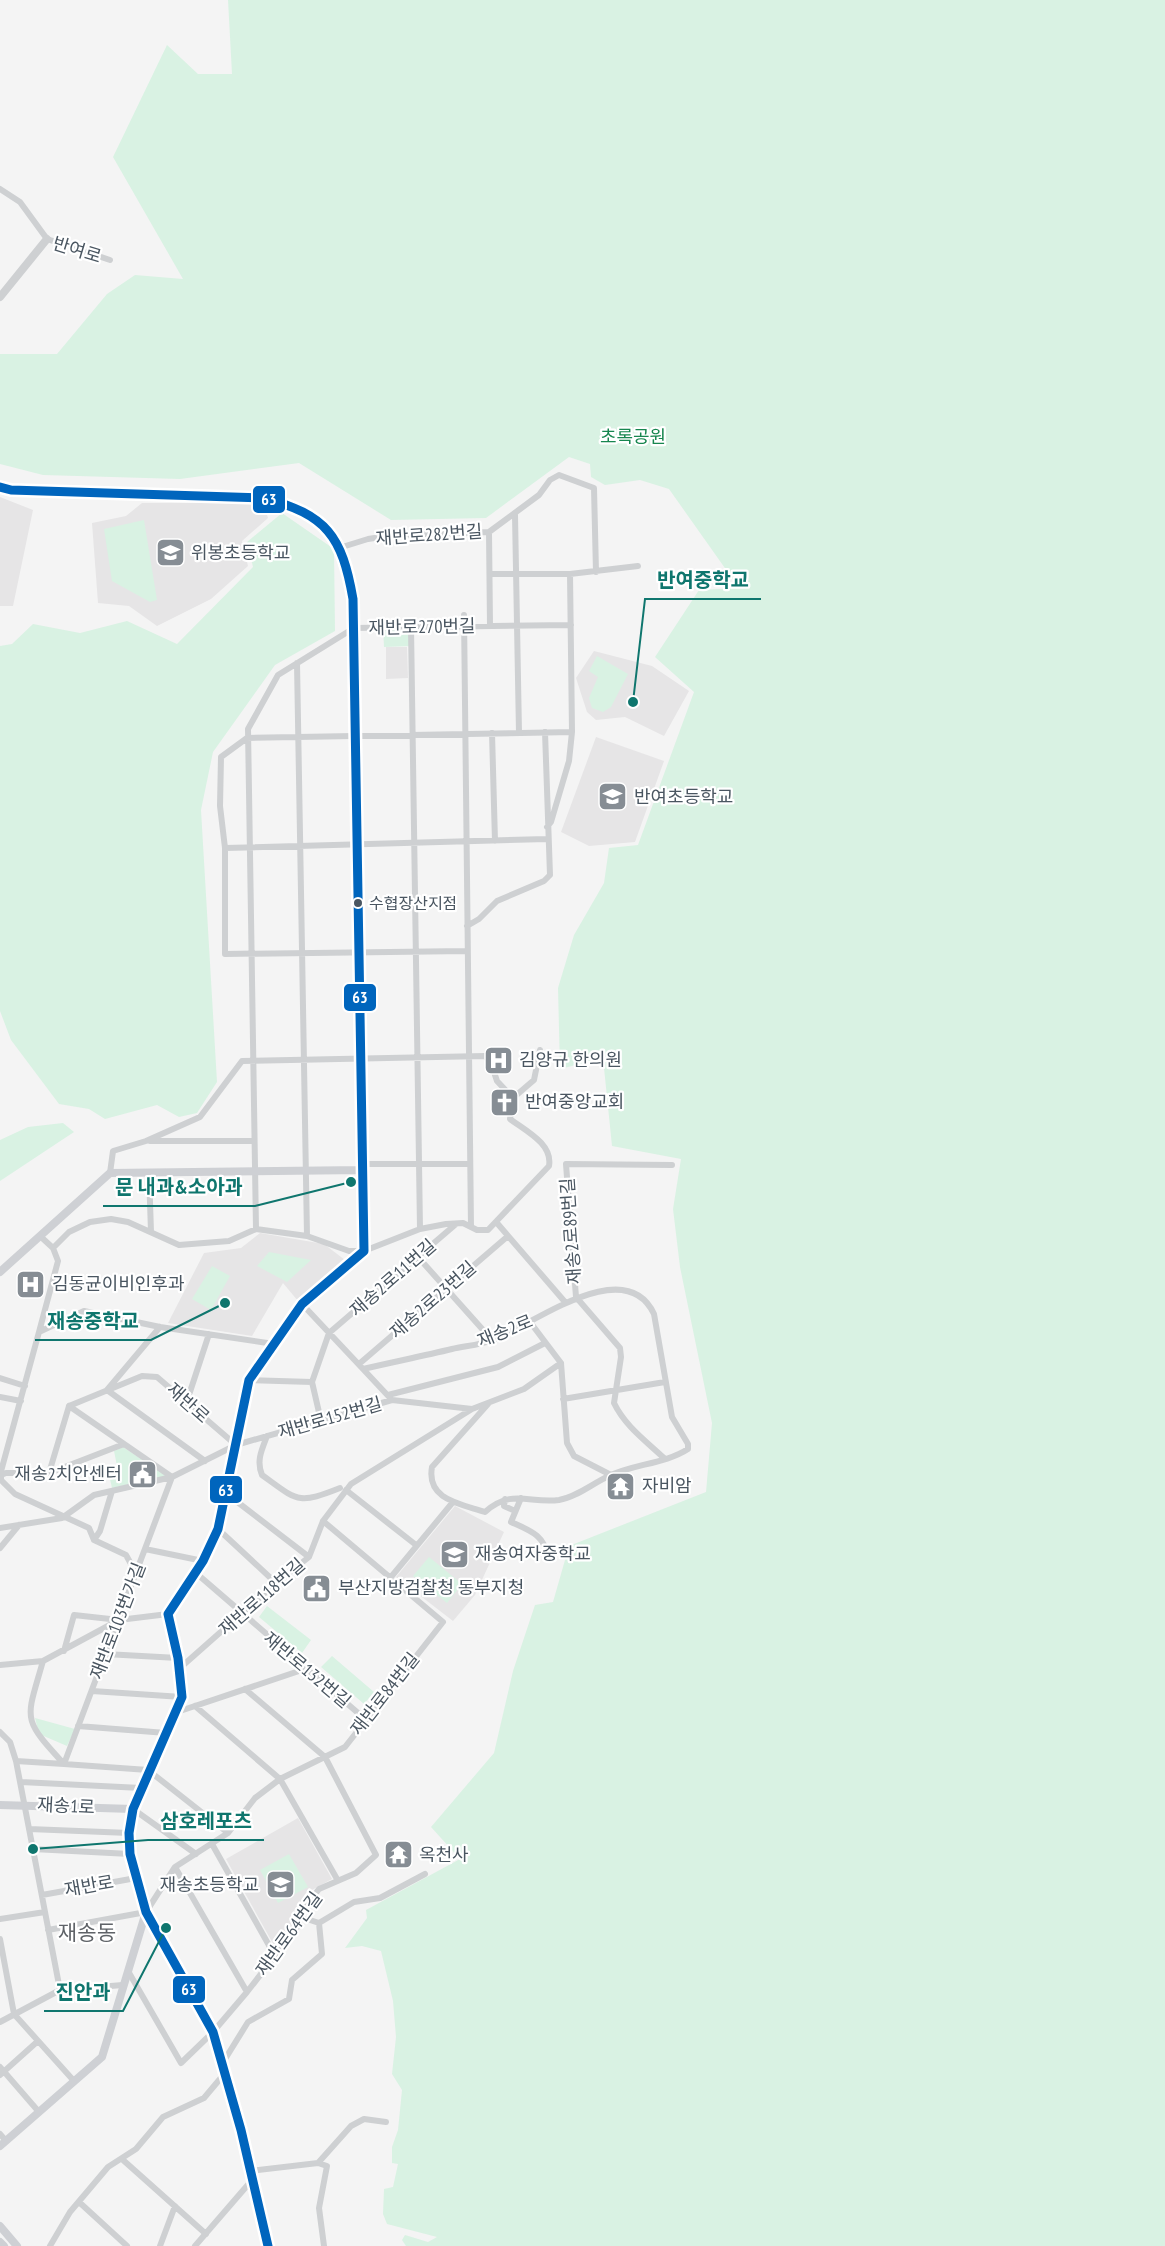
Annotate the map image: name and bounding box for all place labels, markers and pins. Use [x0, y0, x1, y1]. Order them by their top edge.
school or university icon: 위봉초등학교 [154, 537, 186, 569]
place label: 위봉초등학교 [191, 541, 290, 564]
callout: 반여중학교 [645, 561, 761, 599]
school or university icon: 반여초등학교 [597, 781, 629, 813]
place label: 반여초등학교 [634, 785, 733, 808]
place label: 수협장산지점 [369, 893, 457, 913]
marker: 수협장산지점 [352, 897, 364, 909]
hospital icon: 김양규 한의원 [482, 1044, 514, 1076]
place label: 김양규 한의원 [519, 1048, 622, 1071]
church icon: 반여중앙교회 [488, 1086, 520, 1118]
place label: 반여중앙교회 [525, 1090, 624, 1113]
callout: 문 내과&소아과 [103, 1168, 255, 1206]
hospital icon: 김동균이비인후과 [15, 1268, 47, 1300]
place label: 김동균이비인후과 [52, 1272, 185, 1295]
callout: 재송중학교 [35, 1302, 151, 1340]
public building icon: 재송2치안센터 [127, 1458, 159, 1490]
place label: 재송2치안센터 [15, 1462, 122, 1485]
temple icon: 자비암 [605, 1470, 637, 1502]
place label: 자비암 [642, 1474, 692, 1497]
school or university icon: 재송여자중학교 [438, 1538, 470, 1570]
place label: 재송여자중학교 [475, 1542, 591, 1565]
public building icon: 부산지방검찰청 동부지청 [301, 1572, 333, 1604]
place label: 부산지방검찰청 동부지청 [338, 1576, 524, 1599]
callout: 삼호레포츠 [148, 1802, 264, 1840]
temple icon: 옥천사 [382, 1839, 414, 1871]
place label: 옥천사 [419, 1843, 469, 1866]
school or university icon: 재송초등학교 [264, 1869, 296, 1901]
place label: 재송초등학교 [160, 1873, 259, 1896]
callout: 진안과 [44, 1973, 123, 2011]

